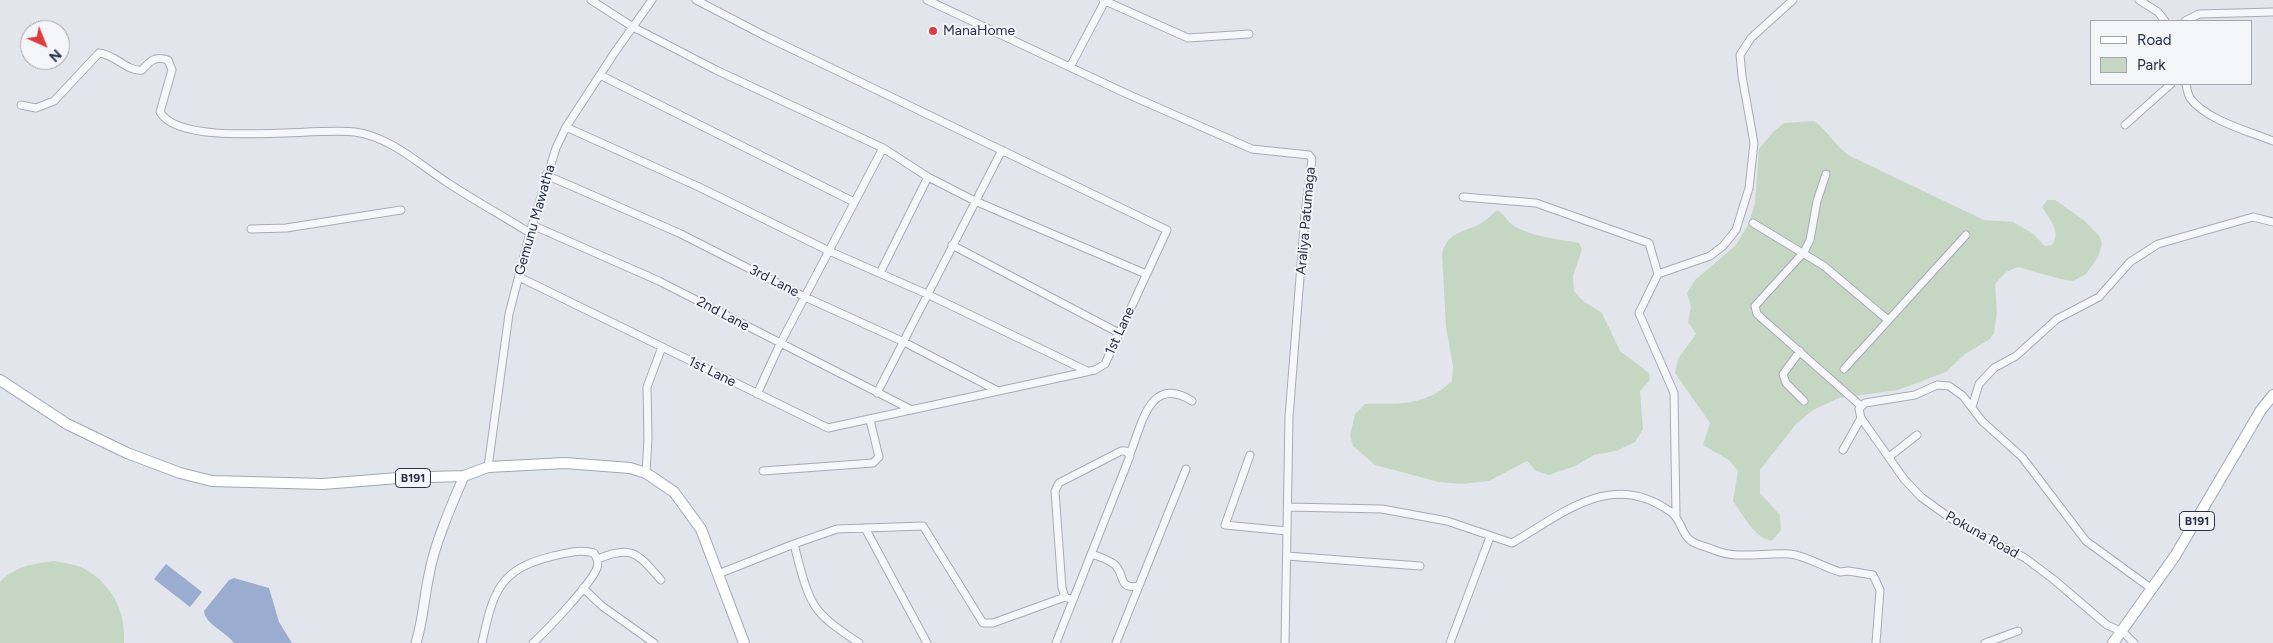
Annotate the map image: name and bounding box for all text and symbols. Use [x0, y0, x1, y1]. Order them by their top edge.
north arrow [20, 20, 70, 70]
legend [2090, 20, 2253, 85]
place label: ManaHome [943, 23, 1015, 39]
marker: ManaHome [927, 25, 939, 37]
text: Road [2137, 31, 2172, 49]
text: N [45, 46, 65, 65]
text: Park [2137, 56, 2166, 74]
street label: Gemunu Mawatha [511, 163, 559, 277]
street label: Araliya Patumaga [1293, 166, 1319, 276]
street label: 3rd Lane [746, 261, 802, 301]
street label: 2nd Lane [694, 293, 752, 335]
street label: 1st Lane [1102, 304, 1138, 358]
street label: 1st Lane [685, 353, 739, 391]
road number: B191 [396, 468, 430, 488]
street label: Pokuna Road [1942, 508, 2022, 562]
road number: B191 [2180, 512, 2214, 530]

